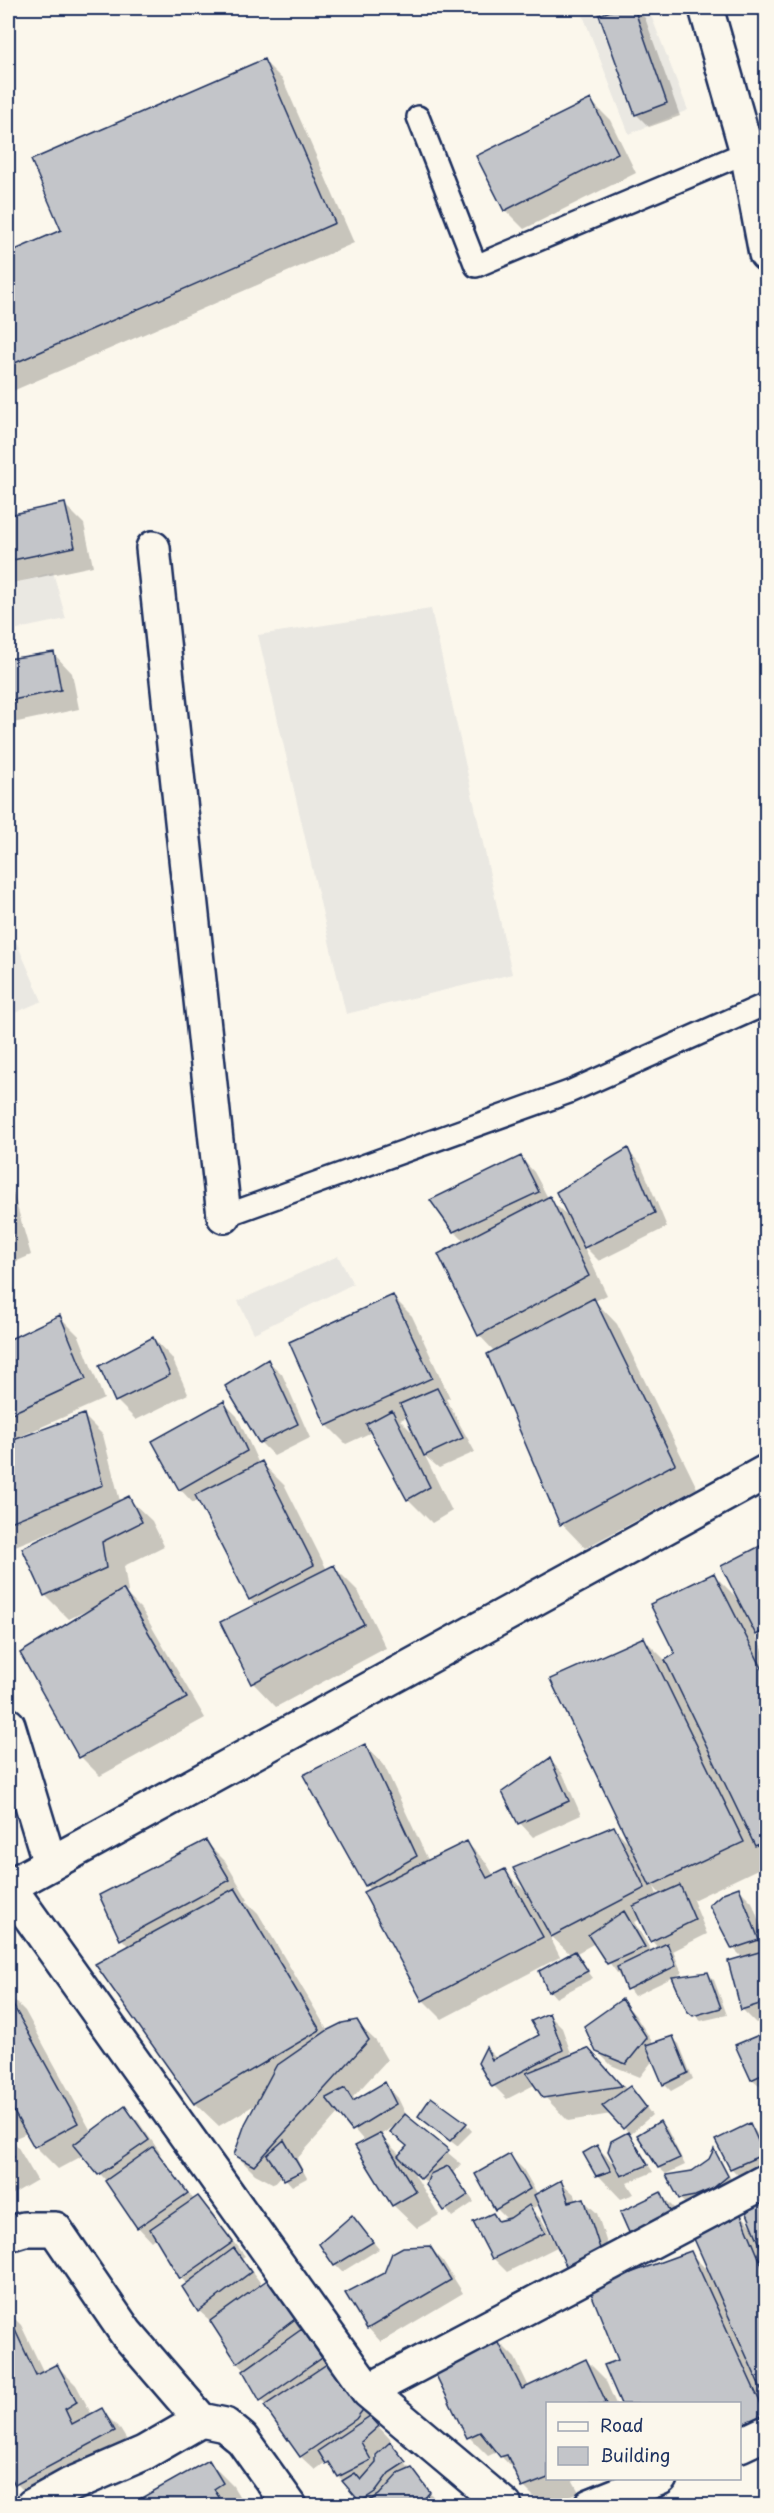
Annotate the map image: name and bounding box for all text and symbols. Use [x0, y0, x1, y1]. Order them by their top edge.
legend [546, 2402, 741, 2480]
text: Road [600, 2411, 644, 2438]
text: Building [600, 2441, 670, 2468]

